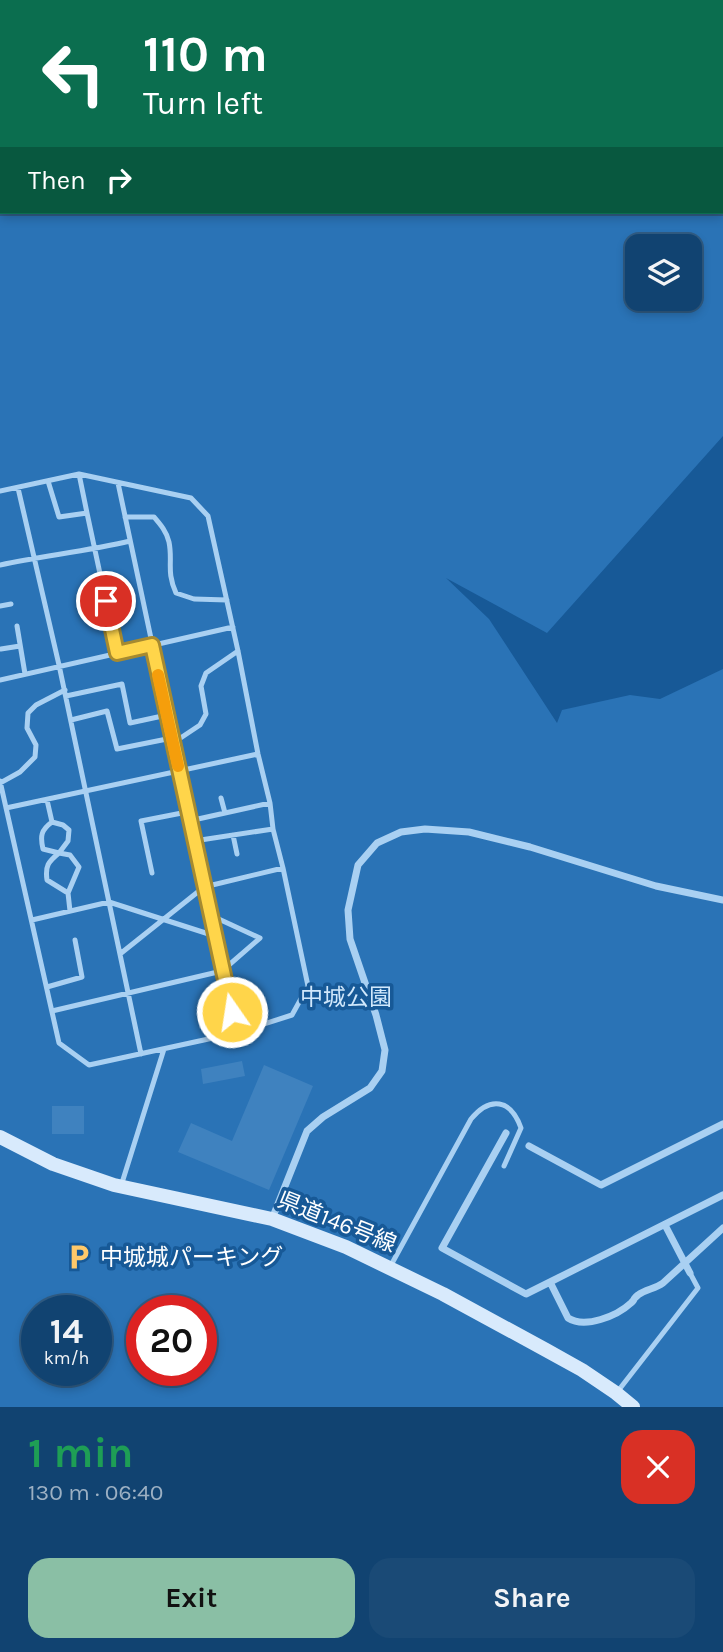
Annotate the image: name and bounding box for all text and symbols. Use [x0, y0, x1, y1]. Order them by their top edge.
text: 110 m [143, 26, 268, 83]
icon: left [28, 28, 119, 119]
text: Turn left [143, 85, 263, 122]
icon: right [100, 161, 138, 199]
text: Then [28, 165, 86, 196]
map controls [625, 234, 702, 311]
button: layers [625, 234, 702, 311]
pin [76, 571, 136, 631]
icon: arrive [87, 582, 125, 620]
position arrow [195, 975, 269, 1049]
park label: 中城公園 [300, 984, 392, 1011]
street label: 県道146号線 [274, 1186, 400, 1258]
parking icon: 中城城パーキング [64, 1242, 94, 1272]
place label: 中城城パーキング [100, 1244, 283, 1271]
speed limit sign: 20 [126, 1295, 217, 1386]
text: 14 [50, 1311, 83, 1352]
text: km/h [44, 1347, 89, 1369]
text: 1 min [28, 1428, 133, 1478]
button: close [621, 1430, 695, 1504]
text: 130 m · 06:40 [28, 1479, 163, 1506]
button: Exit [28, 1558, 355, 1638]
button: Share [369, 1558, 695, 1638]

